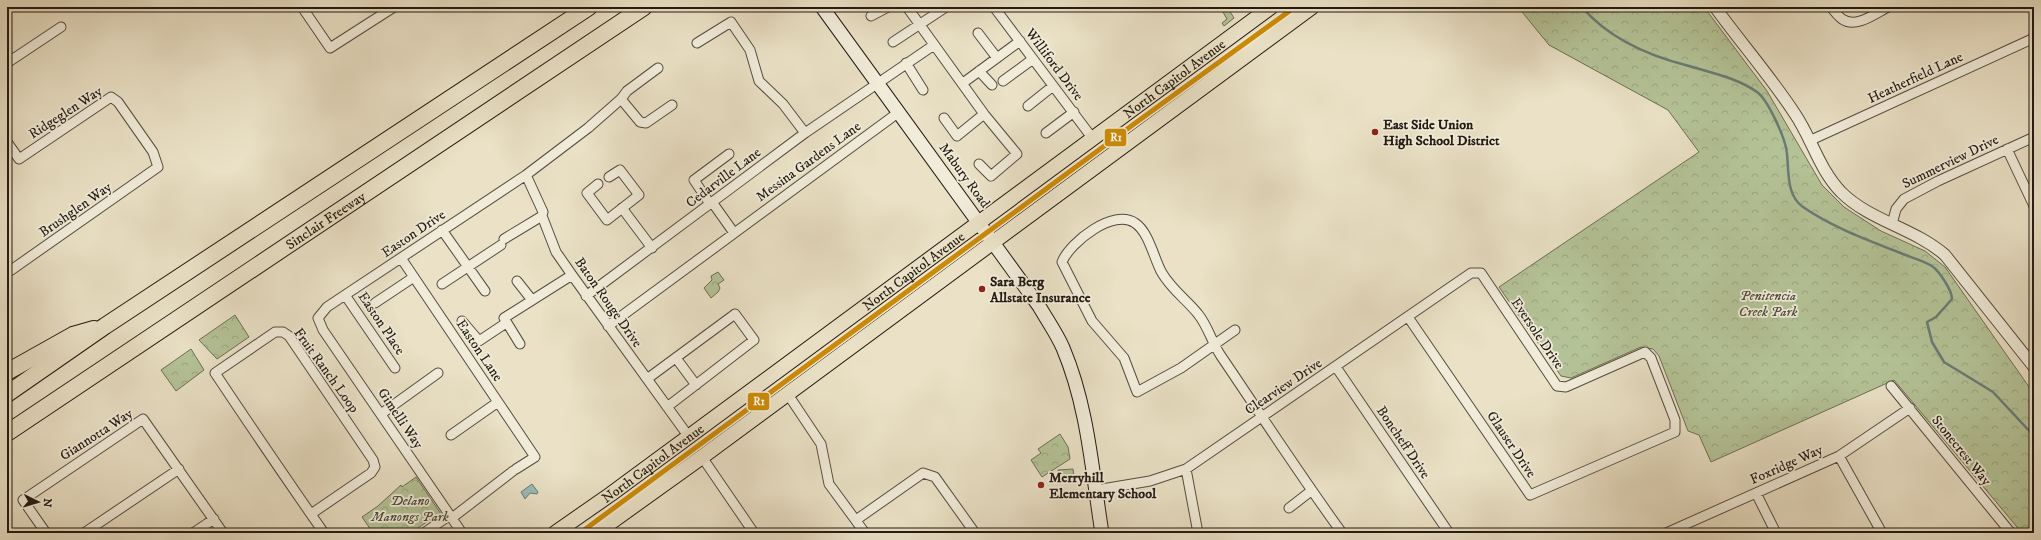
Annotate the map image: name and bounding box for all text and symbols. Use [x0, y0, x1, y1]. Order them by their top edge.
street label: Williford Drive [1021, 24, 1087, 104]
street label: North Capitol Avenue [1120, 36, 1230, 123]
street label: Heatherfield Lane [1865, 48, 1966, 108]
street label: Ridgeglen Way [25, 82, 106, 143]
place label: East Side Union High School District [1383, 116, 1500, 150]
street label: Messina Gardens Lane [753, 118, 865, 206]
marker: East Side Union High School District [1370, 127, 1380, 137]
line badge: R1 [1104, 128, 1127, 147]
text: R1 [1110, 131, 1122, 145]
street label: Summerview Drive [1899, 131, 2002, 193]
street label: Mabury Road [935, 140, 994, 212]
street label: Cedarville Lane [682, 144, 765, 212]
street label: Brushglen Way [36, 178, 116, 241]
street label: Sinclair Freeway [282, 188, 370, 254]
street label: Easton Drive [378, 206, 449, 262]
street label: North Capitol Avenue [859, 228, 969, 315]
street label: Baton Rouge Drive [570, 254, 646, 351]
place label: Sara Berg Allstate Insurance [989, 273, 1091, 307]
marker: Sara Berg Allstate Insurance [977, 284, 987, 294]
park label: Penitencia Creek Park [1739, 287, 1798, 321]
street label: Easton Place [354, 289, 409, 359]
street label: Eversole Drive [1507, 294, 1568, 373]
street label: Easton Lane [452, 316, 507, 385]
street label: Fruit Ranch Loop [289, 325, 363, 417]
street label: Clearview Drive [1242, 354, 1326, 419]
street label: Gimelli Way [373, 385, 427, 453]
line badge: R1 [747, 392, 770, 411]
text: R1 [753, 395, 765, 409]
street label: Boncheff Drive [1372, 403, 1434, 483]
street label: Giannotta Way [57, 404, 137, 465]
street label: Glauser Drive [1482, 408, 1540, 481]
street label: Stonecrest Way [1927, 412, 1995, 490]
street label: North Capitol Avenue [599, 420, 708, 508]
street label: Foxridge Way [1747, 441, 1826, 489]
place label: Merryhill Elementary School [1049, 469, 1157, 503]
marker: Merryhill Elementary School [1036, 480, 1046, 490]
north arrow [18, 482, 58, 522]
park label: Delano Manongs Park [370, 492, 449, 526]
text: N [40, 498, 54, 508]

